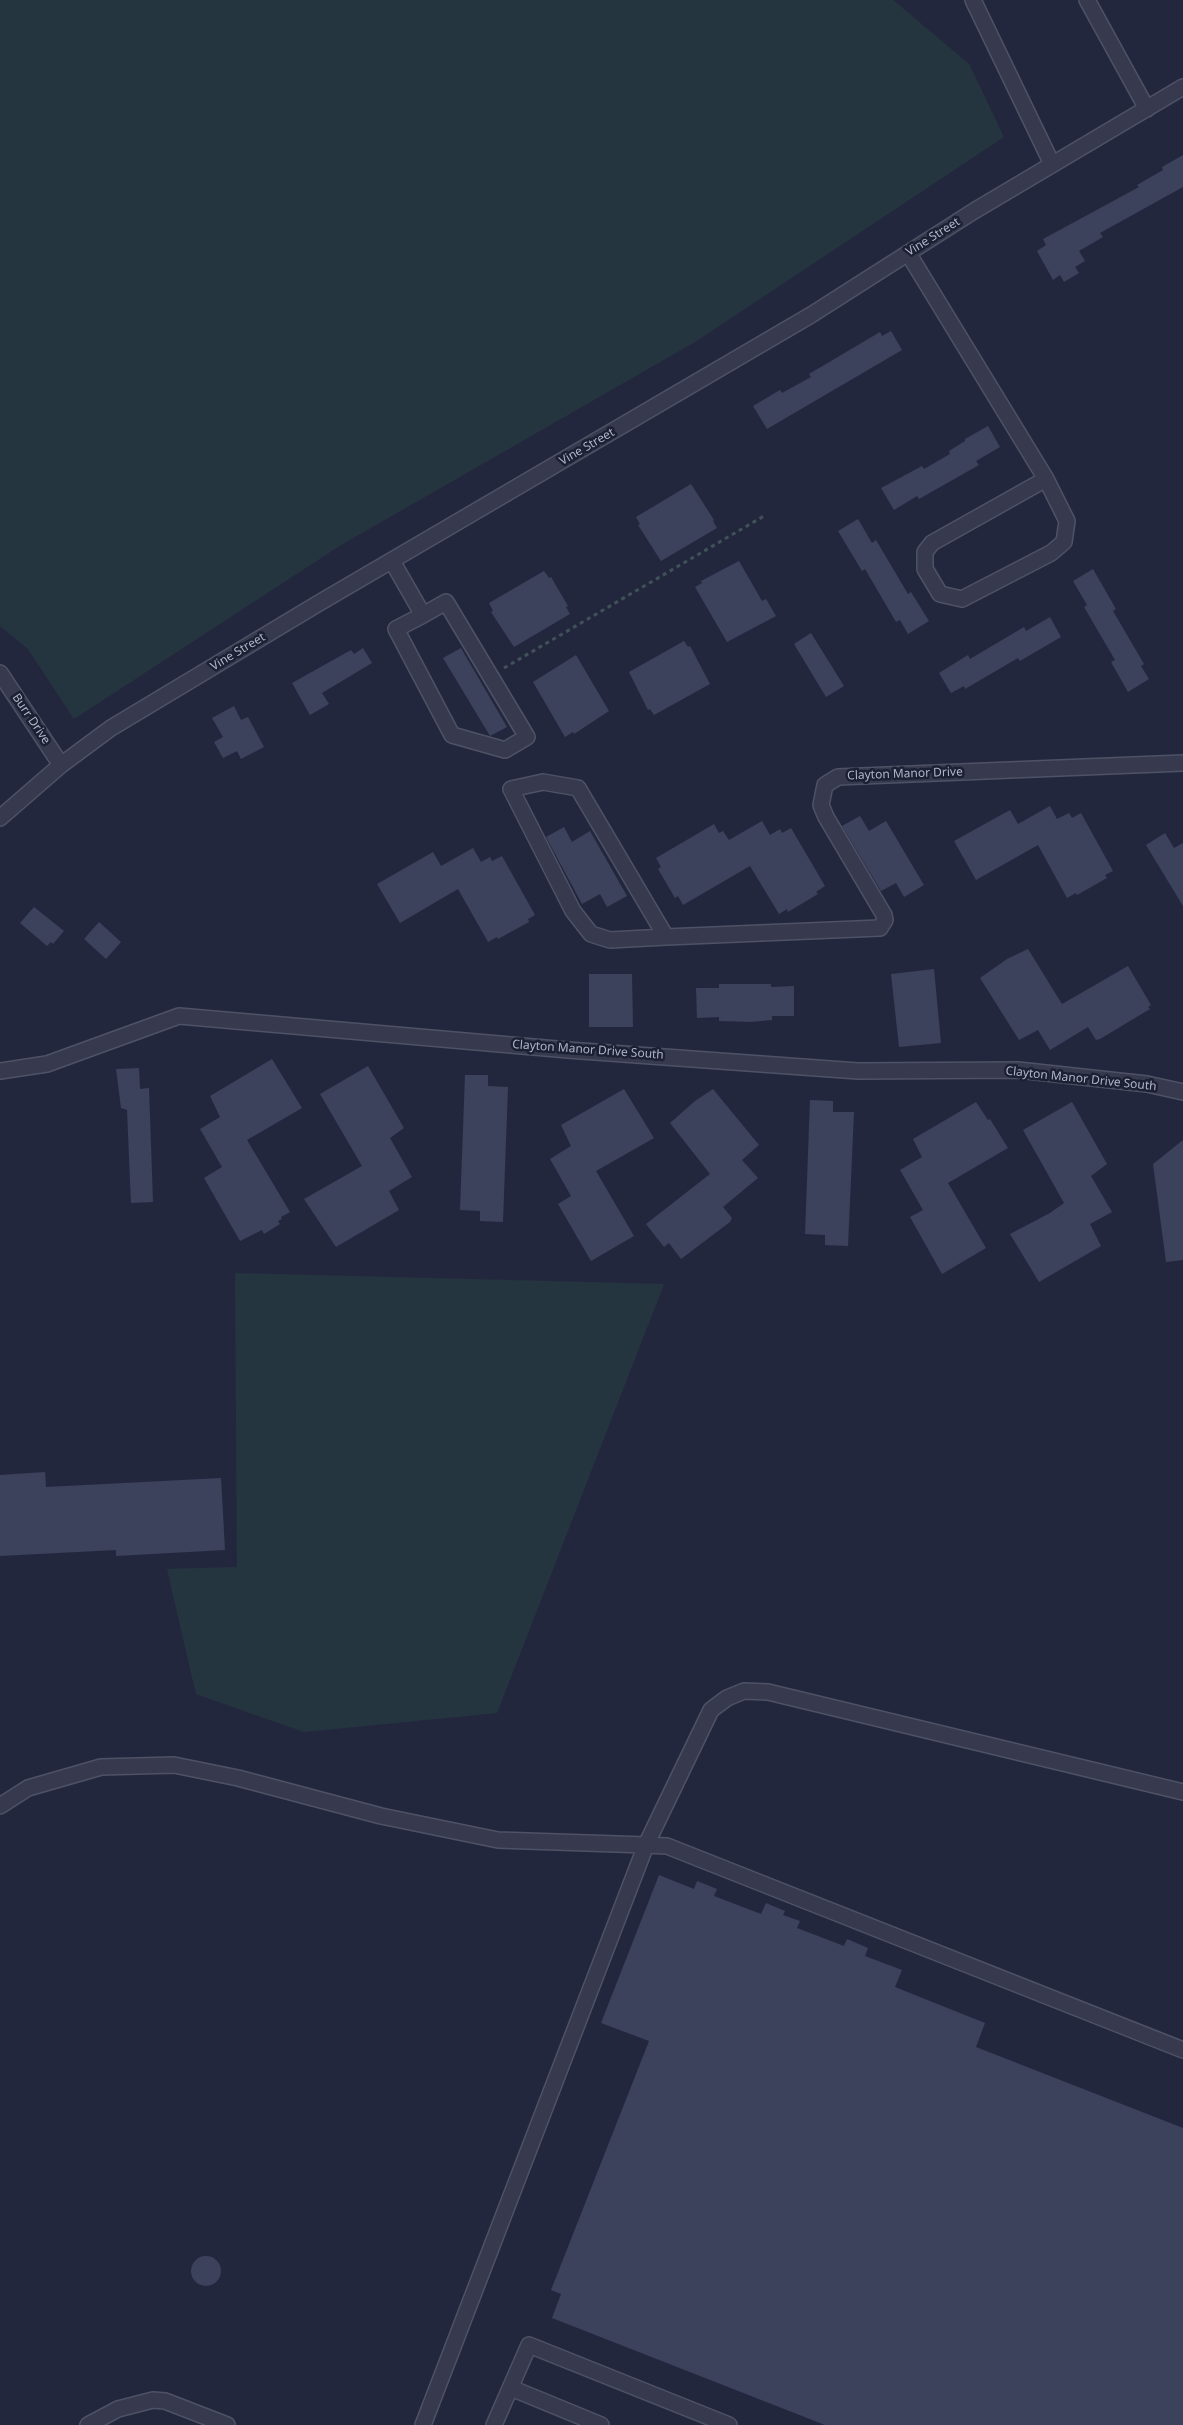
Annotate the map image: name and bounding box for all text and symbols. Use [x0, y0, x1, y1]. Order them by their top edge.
street label: Vine Street [903, 215, 963, 259]
street label: Vine Street [557, 425, 617, 469]
street label: Vine Street [208, 630, 268, 674]
street label: Burr Drive [9, 691, 53, 747]
street label: Clayton Manor Drive [847, 765, 963, 783]
street label: Clayton Manor Drive South [512, 1038, 664, 1062]
street label: Clayton Manor Drive South [1005, 1064, 1157, 1094]

